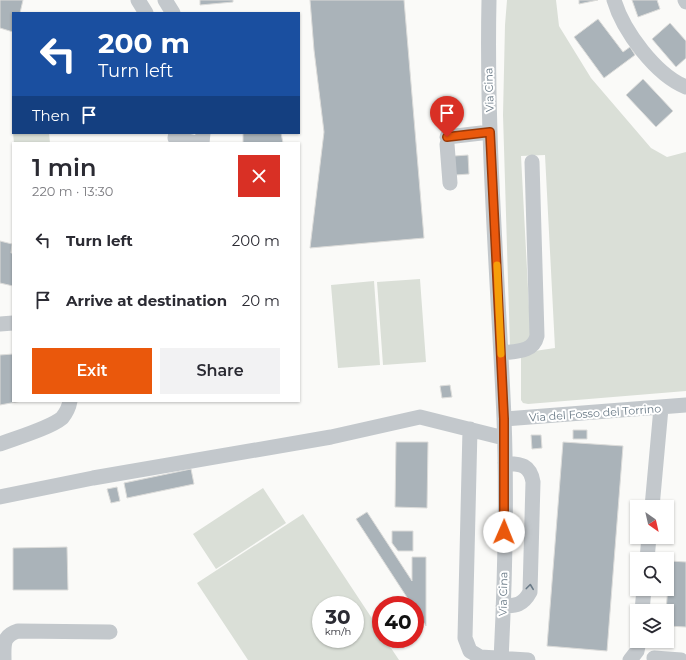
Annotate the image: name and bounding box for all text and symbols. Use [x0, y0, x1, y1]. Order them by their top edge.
text: 200 m [98, 26, 190, 60]
icon: left [32, 28, 84, 80]
text: Turn left [98, 60, 173, 82]
street label: Via Cina [481, 68, 497, 112]
pin [430, 96, 464, 137]
icon: arrive [436, 102, 458, 124]
icon: arrive [78, 104, 100, 126]
text: Then [32, 106, 70, 125]
text: 1 min [32, 153, 96, 182]
button: close [238, 155, 280, 197]
text: 220 m · 13:30 [32, 183, 113, 199]
icon: left [32, 229, 54, 251]
text: Turn left [66, 231, 133, 250]
text: 200 m [232, 231, 280, 250]
icon: arrive [32, 289, 54, 311]
text: Arrive at destination [66, 291, 227, 310]
text: 20 m [242, 291, 280, 310]
button: Exit [32, 348, 152, 394]
button: Share [160, 348, 280, 394]
street label: Via del Fosso del Torrino [528, 401, 662, 425]
north arrow [630, 500, 674, 544]
map controls [630, 500, 674, 648]
position arrow [483, 511, 525, 553]
button: search [630, 552, 674, 596]
street label: Via Cina [496, 572, 510, 616]
one-way arrow [525, 584, 534, 590]
speed limit sign: 40 [372, 596, 424, 648]
button: layers [630, 604, 674, 648]
text: 30 [325, 605, 351, 629]
text: km/h [325, 625, 351, 638]

